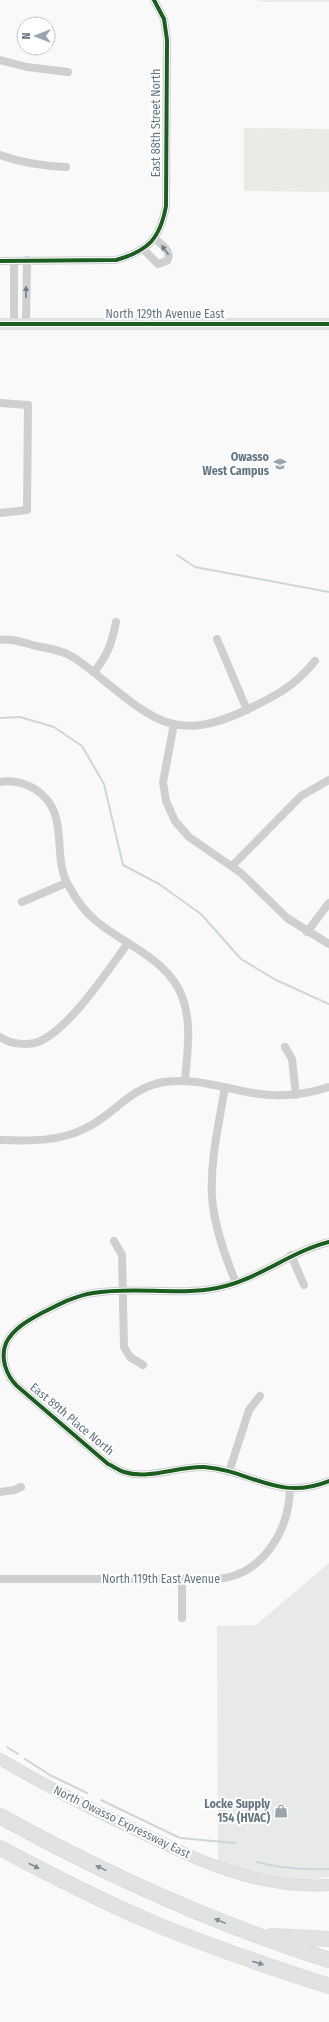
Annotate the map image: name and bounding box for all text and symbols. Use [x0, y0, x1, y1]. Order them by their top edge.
north arrow [16, 16, 56, 56]
text: N [20, 33, 33, 39]
street label: East 88th Street North [149, 69, 163, 177]
one-way arrow [161, 245, 169, 255]
one-way arrow [23, 285, 29, 298]
street label: North 129th Avenue East [106, 307, 224, 321]
place label: Owasso West Campus [203, 450, 270, 478]
school or university icon: Owasso West Campus [272, 456, 288, 472]
street label: East 89th Place North [27, 1380, 117, 1458]
street label: North 119th East Avenue [102, 1572, 220, 1586]
street label: North Owasso Expressway East [51, 1783, 193, 1861]
place label: Locke Supply 154 (HVAC) [204, 1797, 270, 1825]
shop icon: Locke Supply 154 (HVAC) [273, 1803, 289, 1819]
one-way arrow [29, 1863, 40, 1869]
one-way arrow [96, 1865, 107, 1871]
one-way arrow [215, 1918, 226, 1924]
one-way arrow [252, 1960, 264, 1966]

